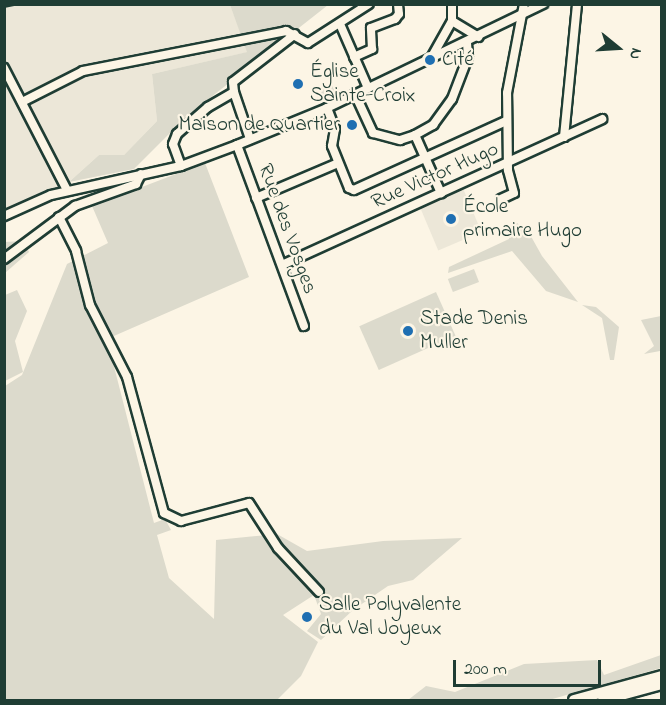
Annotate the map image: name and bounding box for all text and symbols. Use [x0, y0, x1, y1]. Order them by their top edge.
north arrow [588, 18, 648, 78]
text: N [622, 45, 648, 62]
place label: Cité [442, 47, 474, 73]
marker: Cité [423, 53, 437, 67]
place label: Église Sainte-Croix [310, 59, 415, 109]
marker: Église Sainte-Croix [291, 77, 305, 91]
place label: Maison de Quartier [178, 112, 340, 138]
marker: Maison de Quartier [345, 118, 359, 132]
street label: Rue Victor Hugo [368, 137, 502, 215]
street label: Rue des Vosges [252, 161, 322, 297]
place label: École primaire Hugo [463, 194, 582, 244]
marker: École primaire Hugo [444, 212, 458, 226]
place label: Stade Denis Muller [420, 306, 528, 356]
marker: Stade Denis Muller [401, 324, 415, 338]
place label: Salle Polyvalente du Val Joyeux [319, 592, 461, 642]
marker: Salle Polyvalente du Val Joyeux [300, 610, 314, 624]
scale bar [456, 648, 604, 686]
text: 200 m [464, 657, 507, 683]

